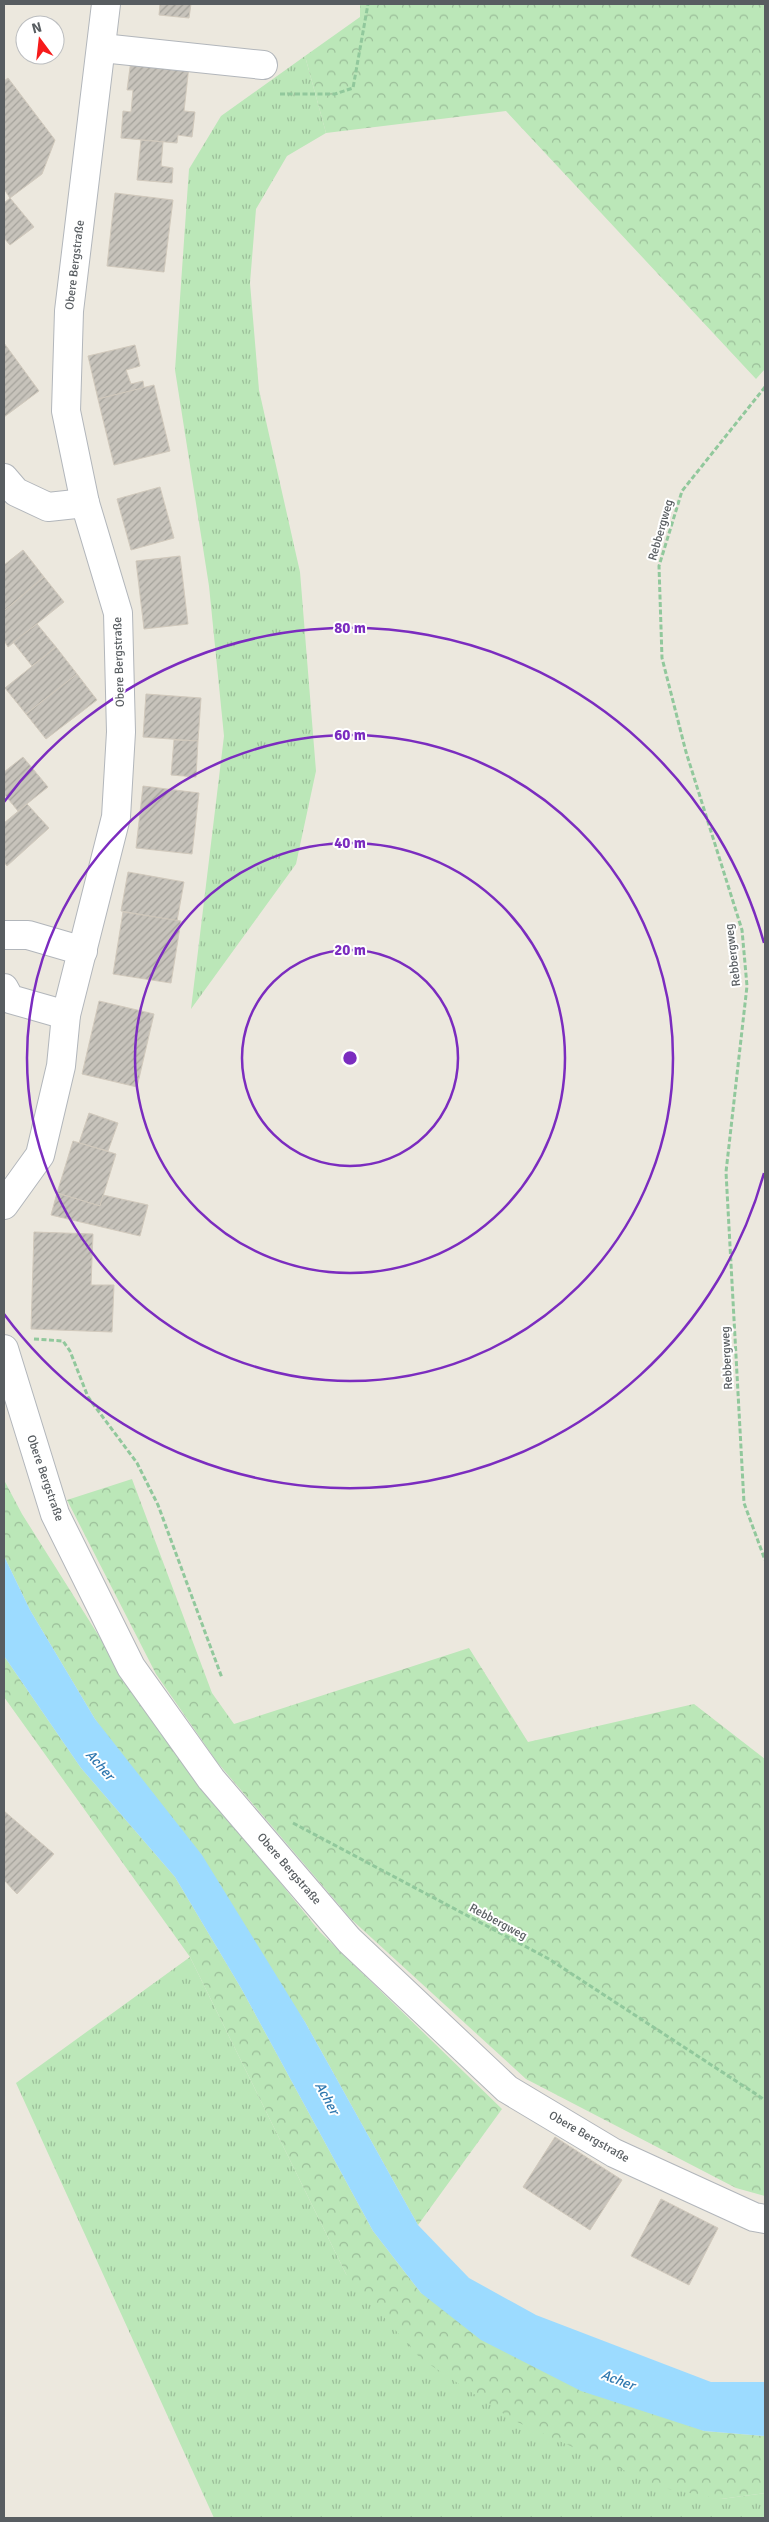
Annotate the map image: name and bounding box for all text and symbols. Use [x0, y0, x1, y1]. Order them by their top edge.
north arrow [15, 15, 65, 65]
text: N [30, 18, 44, 37]
street label: Obere Bergstraße [62, 219, 88, 311]
street label: Rebbergweg [645, 498, 677, 562]
street label: Obere Bergstraße [110, 617, 128, 707]
text: 80 m [334, 619, 366, 637]
text: 60 m [334, 726, 366, 744]
text: 40 m [334, 834, 366, 852]
street label: Rebbergweg [722, 923, 744, 987]
text: 20 m [334, 941, 366, 959]
centre of rings [341, 1049, 359, 1067]
street label: Rebbergweg [718, 1326, 736, 1390]
street label: Obere Bergstraße [23, 1433, 67, 1523]
water label: Acher [82, 1746, 119, 1785]
street label: Obere Bergstraße [254, 1830, 324, 1908]
street label: Rebbergweg [467, 1901, 529, 1943]
water label: Acher [311, 2079, 344, 2119]
street label: Obere Bergstraße [546, 2108, 632, 2166]
water label: Acher [599, 2366, 639, 2395]

